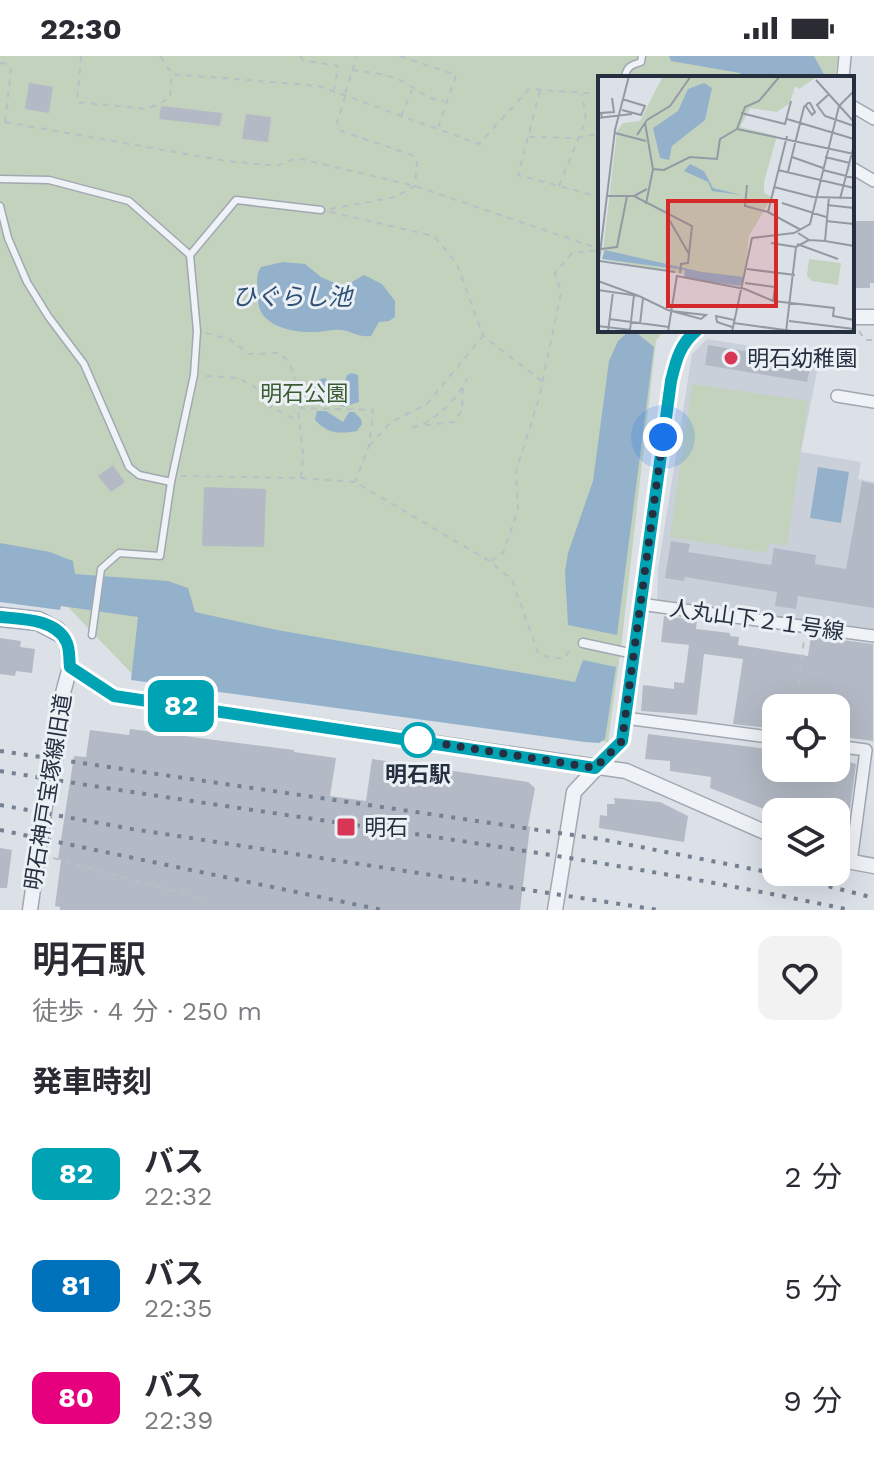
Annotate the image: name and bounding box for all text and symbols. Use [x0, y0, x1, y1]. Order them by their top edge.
text: 22:30 [40, 11, 122, 46]
inset map [598, 76, 854, 332]
water label: ひぐらし池 [232, 283, 354, 311]
place label: 明石幼稚園 [747, 346, 857, 371]
marker: 明石幼稚園 [722, 349, 740, 367]
park label: 明石公園 [260, 381, 348, 406]
your location [643, 417, 683, 457]
street label: 人丸山下２１号線 [668, 595, 846, 645]
line badge: 82 [145, 680, 217, 732]
text: 82 [164, 689, 198, 722]
street label: 明石神戸宝塚線旧道 [20, 692, 76, 892]
map controls [762, 694, 850, 886]
button: locate [762, 694, 850, 782]
marker: 明石駅 [401, 723, 435, 757]
place label: 明石駅 [385, 762, 451, 787]
button: layers [762, 798, 850, 886]
place label: 明石 [364, 815, 408, 840]
marker: 明石 [335, 816, 357, 838]
button: heart [758, 936, 842, 1020]
text: 明石駅 [32, 938, 146, 982]
text: 徒歩 · 4 分 · 250 m [32, 996, 262, 1026]
text: 発車時刻 [32, 1064, 152, 1099]
text: バス [144, 1144, 204, 1179]
text: 82 [59, 1157, 93, 1190]
text: 2 分 [784, 1159, 842, 1194]
text: 22:32 [144, 1181, 212, 1211]
text: バス [144, 1256, 204, 1291]
text: 81 [61, 1269, 91, 1302]
text: 5 分 [784, 1271, 842, 1306]
text: 22:35 [144, 1293, 212, 1323]
text: バス [144, 1368, 204, 1403]
text: 80 [58, 1381, 94, 1414]
text: 9 分 [783, 1383, 842, 1418]
text: 22:39 [144, 1405, 213, 1435]

